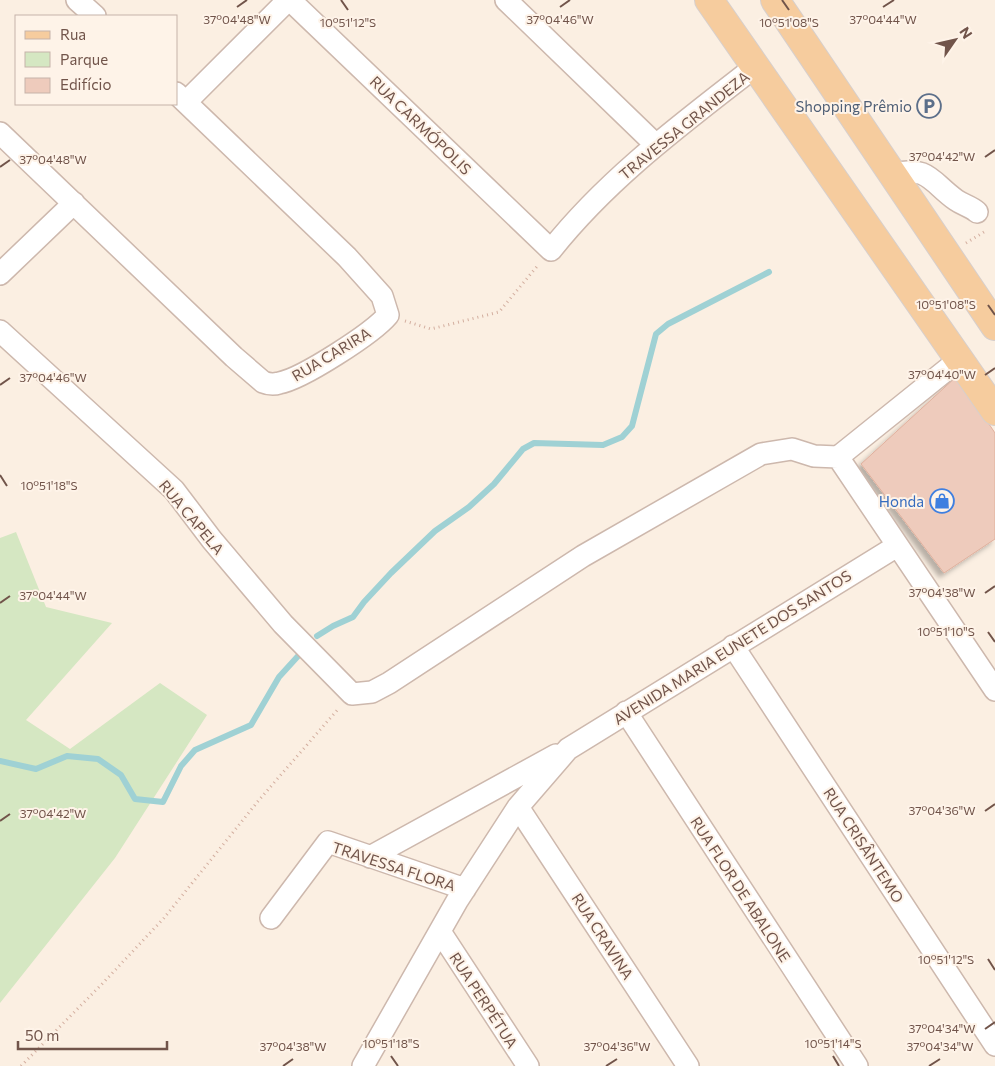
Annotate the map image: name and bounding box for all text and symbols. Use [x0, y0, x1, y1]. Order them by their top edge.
text: 37°04'48"W [203, 12, 271, 26]
text: 37°04'46"W [526, 12, 594, 26]
text: 37°04'44"W [849, 12, 917, 26]
legend [15, 15, 178, 105]
text: 10°51'12"S [320, 15, 376, 29]
text: 10°51'08"S [759, 15, 819, 29]
north arrow [930, 15, 980, 65]
text: N [956, 23, 976, 42]
text: Rua [60, 25, 86, 43]
text: Parque [60, 50, 108, 68]
street label: TRAVESSA GRANDEZA [615, 67, 753, 183]
street label: RUA CARMÓPOLIS [367, 71, 476, 178]
text: Edifício [60, 75, 111, 93]
parking icon: Shopping Prêmio [916, 93, 942, 119]
place label: Shopping Prêmio [795, 97, 912, 115]
text: 37°04'42"W [909, 149, 975, 163]
text: 37°04'48"W [19, 152, 87, 166]
text: 10°51'08"S [916, 297, 976, 311]
street label: RUA CARIRA [288, 323, 374, 385]
text: 37°04'40"W [908, 367, 976, 381]
text: 37°04'46"W [19, 370, 87, 384]
street label: RUA CAPELA [156, 476, 228, 558]
text: 10°51'18"S [21, 478, 77, 492]
shop icon: Honda [929, 488, 955, 514]
place label: Honda [879, 492, 924, 510]
street label: AVENIDA MARIA EUNETE DOS SANTOS [610, 566, 854, 728]
text: 37°04'38"W [908, 585, 976, 599]
text: 37°04'44"W [19, 588, 87, 602]
text: 10°51'10"S [917, 624, 975, 638]
street label: RUA CRISÂNTEMO [820, 784, 909, 906]
text: 37°04'36"W [908, 803, 976, 817]
text: 37°04'42"W [20, 806, 86, 820]
street label: RUA FLOR DE ABALONE [687, 813, 795, 965]
street label: TRAVESSA FLORA [330, 838, 458, 894]
street label: RUA CRAVINA [568, 889, 638, 983]
street label: RUA PERPÉTUA [446, 948, 523, 1051]
text: 10°51'12"S [918, 952, 974, 966]
scale bar [18, 1018, 166, 1050]
text: 37°04'34"W [908, 1021, 976, 1035]
text: 50 m [25, 1026, 59, 1044]
text: 10°51'18"S [363, 1036, 419, 1050]
text: 10°51'14"S [805, 1036, 861, 1050]
text: 37°04'38"W [259, 1039, 327, 1053]
text: 37°04'36"W [583, 1039, 651, 1053]
text: 37°04'34"W [906, 1039, 974, 1053]

